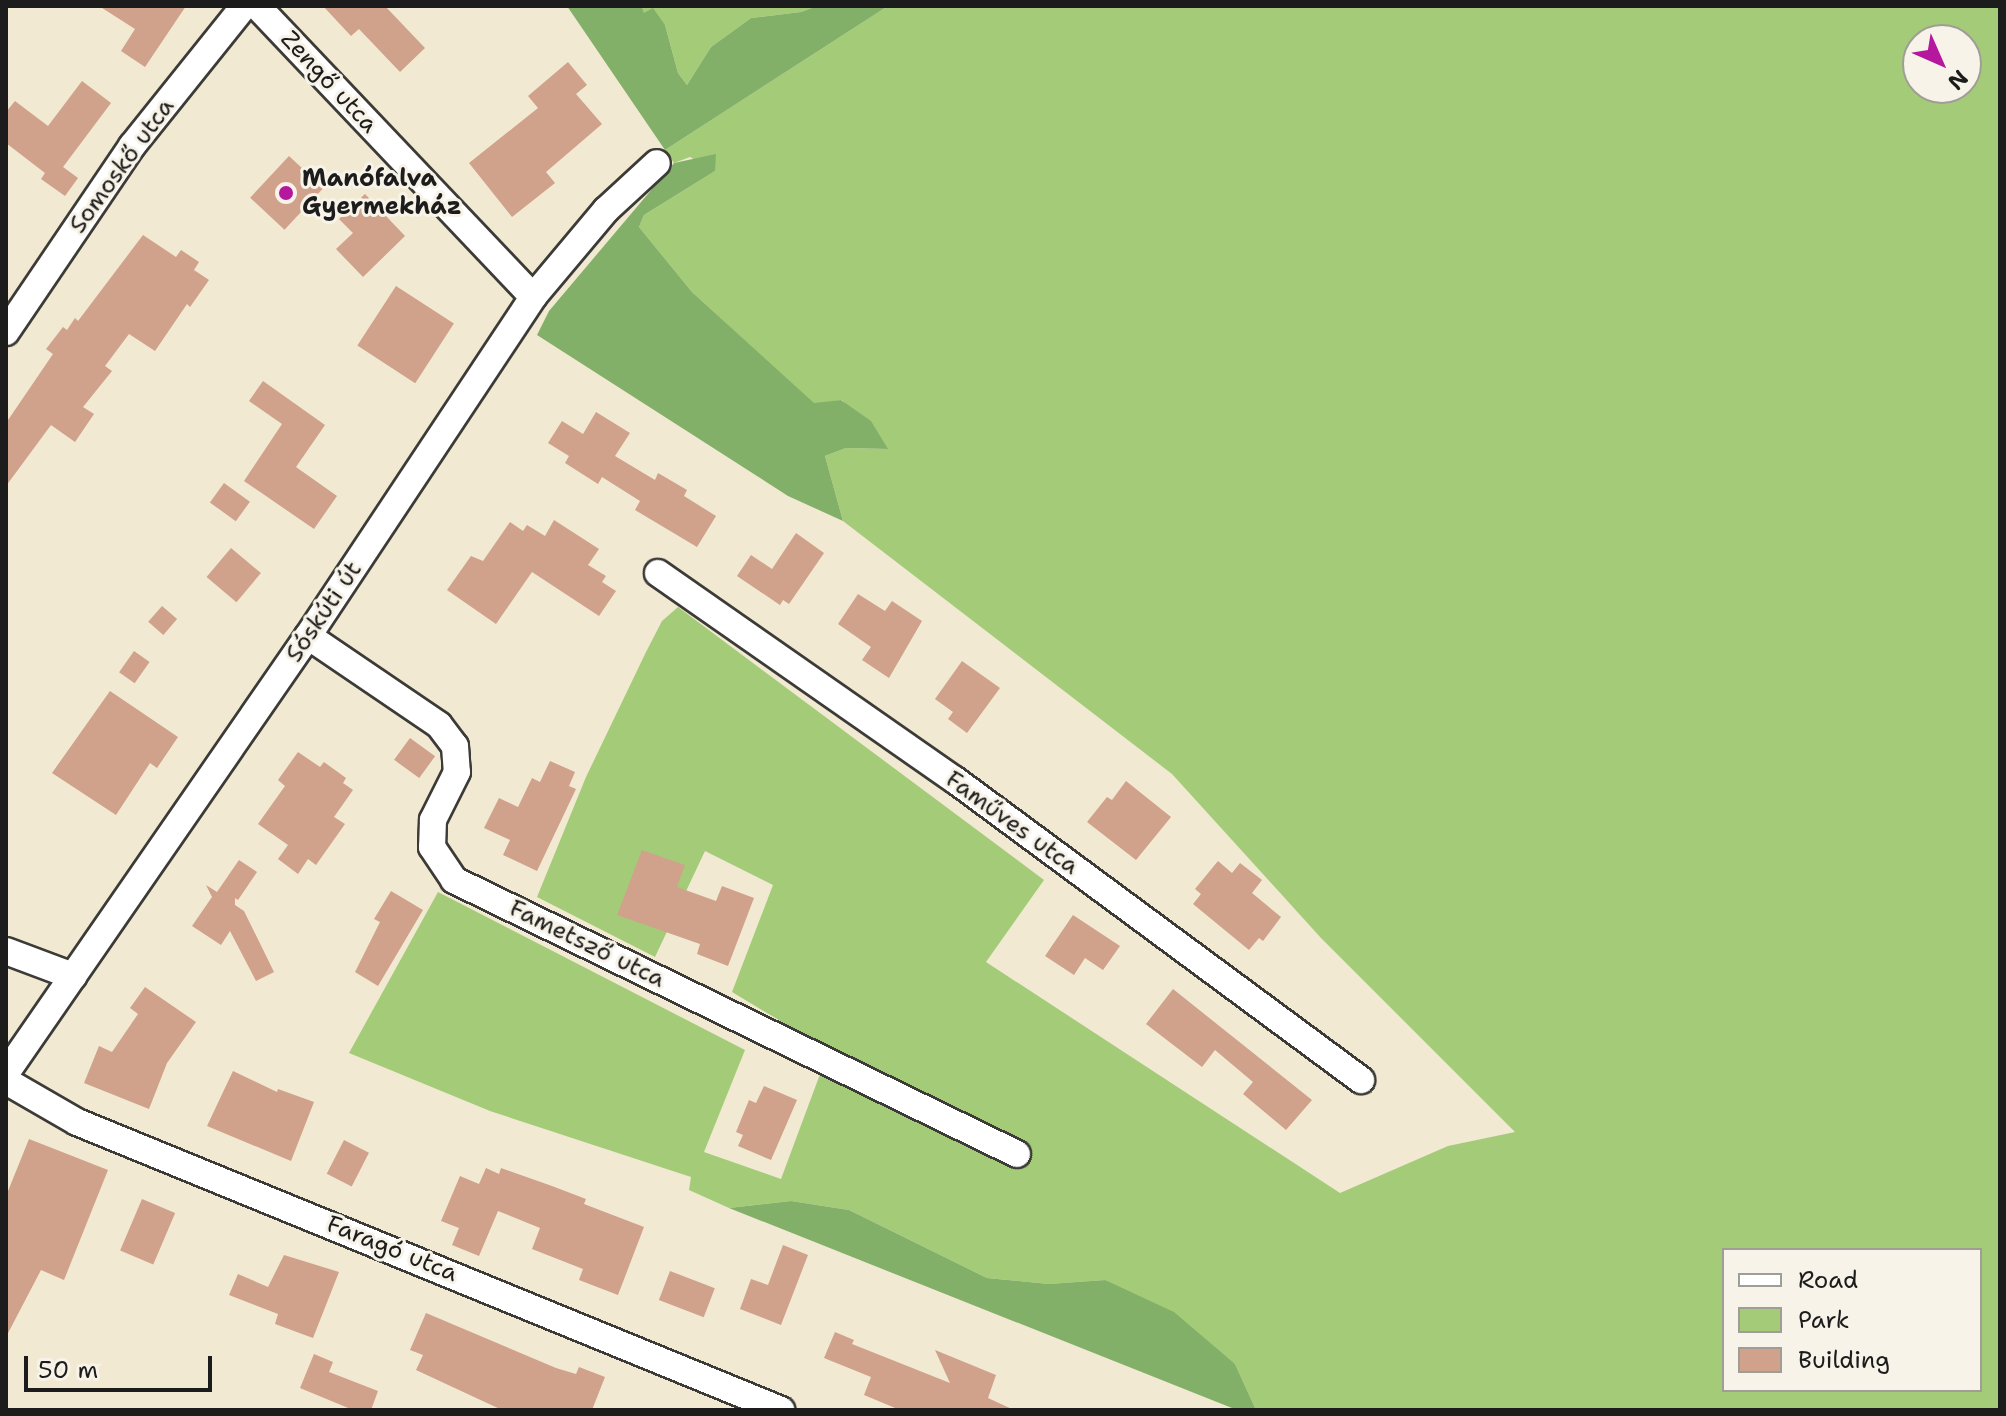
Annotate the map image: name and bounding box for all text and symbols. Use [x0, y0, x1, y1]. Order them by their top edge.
north arrow [1902, 24, 1982, 104]
street label: Zengő utca [274, 25, 384, 139]
text: N [1941, 63, 1974, 96]
street label: Somoskő utca [63, 93, 181, 239]
place label: Manófalva Gyermekház [302, 165, 462, 221]
marker: Manófalva Gyermekház [277, 184, 295, 202]
street label: Sóskúti út [280, 556, 368, 668]
street label: Faműves utca [940, 765, 1084, 881]
street label: Fametsző utca [505, 894, 669, 994]
street label: Faragó utca [322, 1210, 462, 1288]
legend [1722, 1248, 1982, 1392]
text: Road [1798, 1264, 1858, 1296]
text: Park [1798, 1304, 1850, 1336]
scale bar [28, 1340, 216, 1390]
text: Building [1798, 1344, 1890, 1376]
text: 50 m [38, 1354, 98, 1386]

